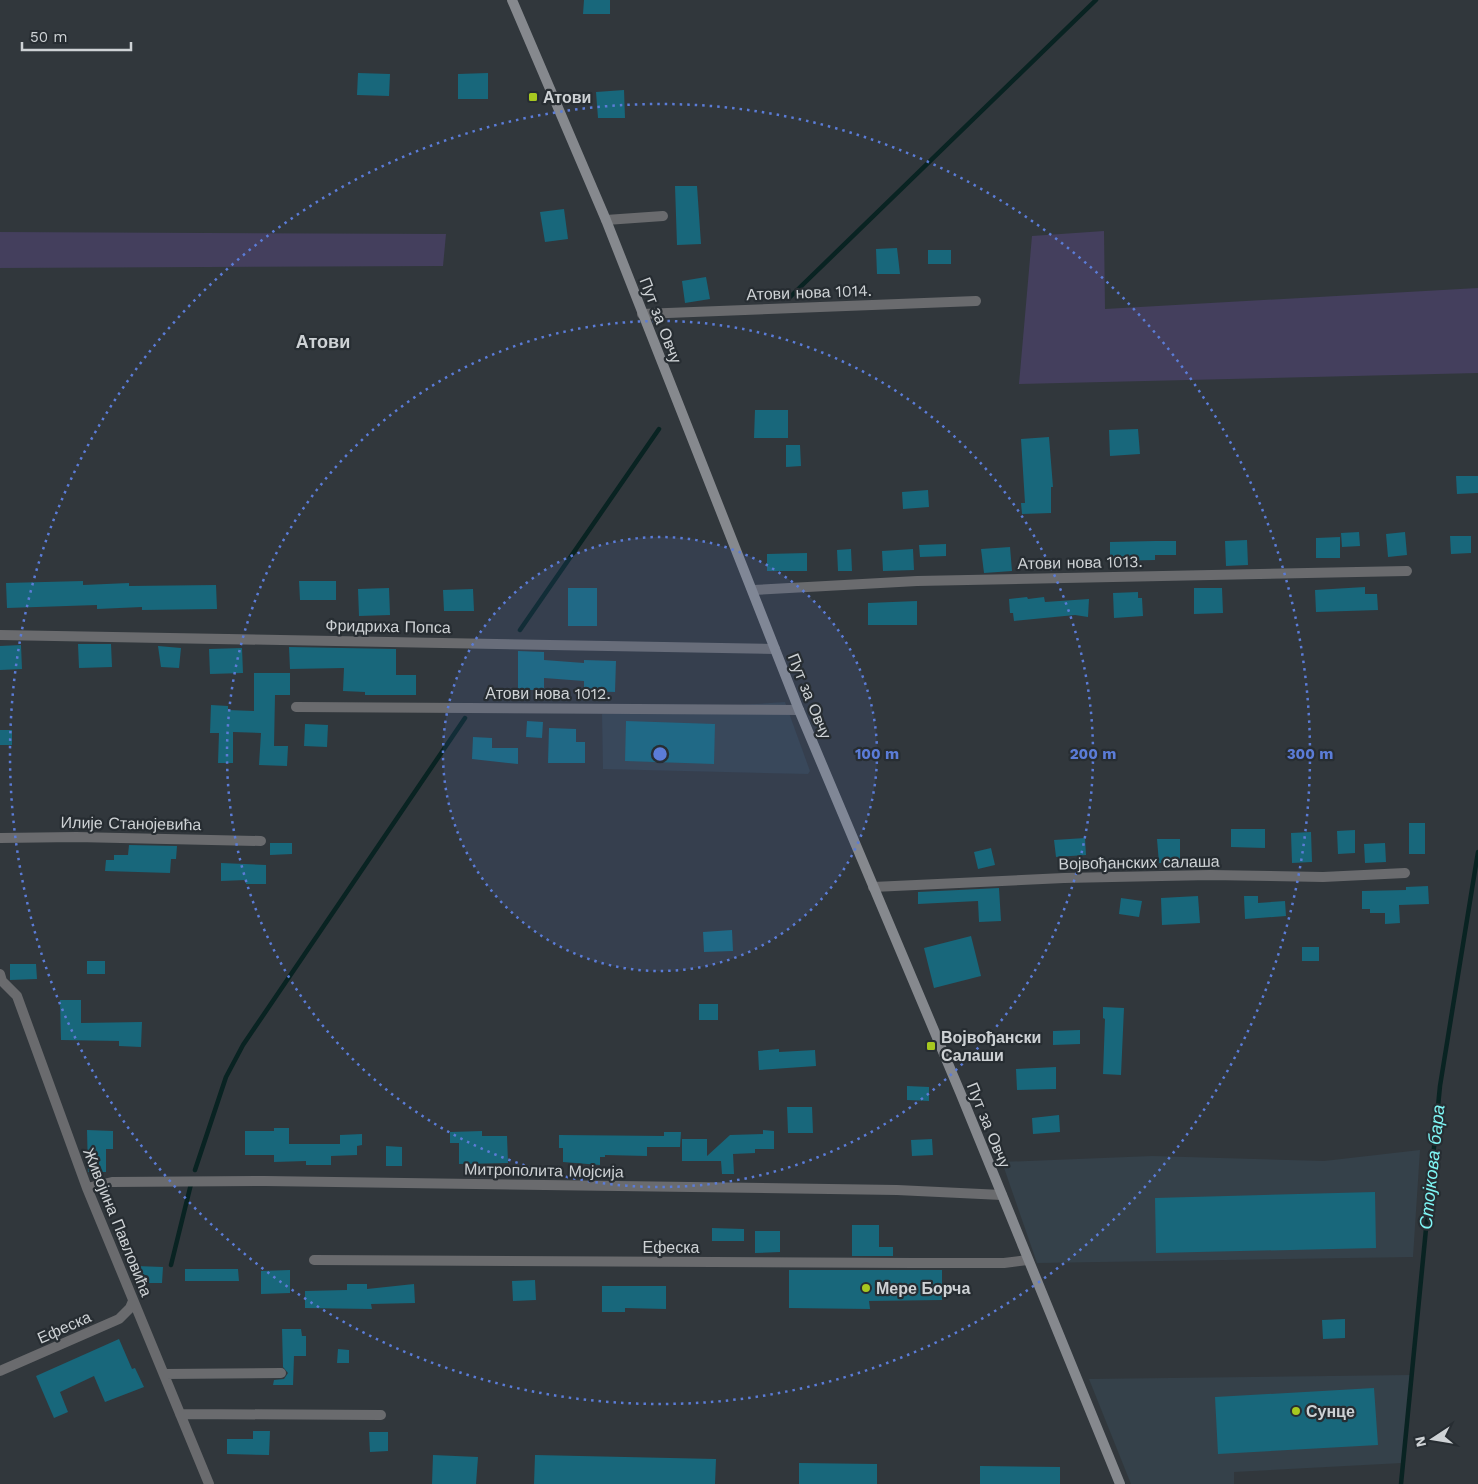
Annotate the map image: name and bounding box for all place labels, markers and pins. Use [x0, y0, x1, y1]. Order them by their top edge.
place label: Атови [543, 88, 591, 107]
marker: Атови [527, 91, 539, 103]
centre of rings [651, 745, 669, 763]
place label: Војвођански Салаши [941, 1028, 1041, 1065]
marker: Војвођански Салаши [925, 1040, 937, 1052]
place label: Мере Борча [876, 1279, 970, 1298]
marker: Мере Борча [860, 1282, 872, 1294]
place label: Сунце [1306, 1402, 1355, 1421]
marker: Сунце [1290, 1405, 1302, 1417]

